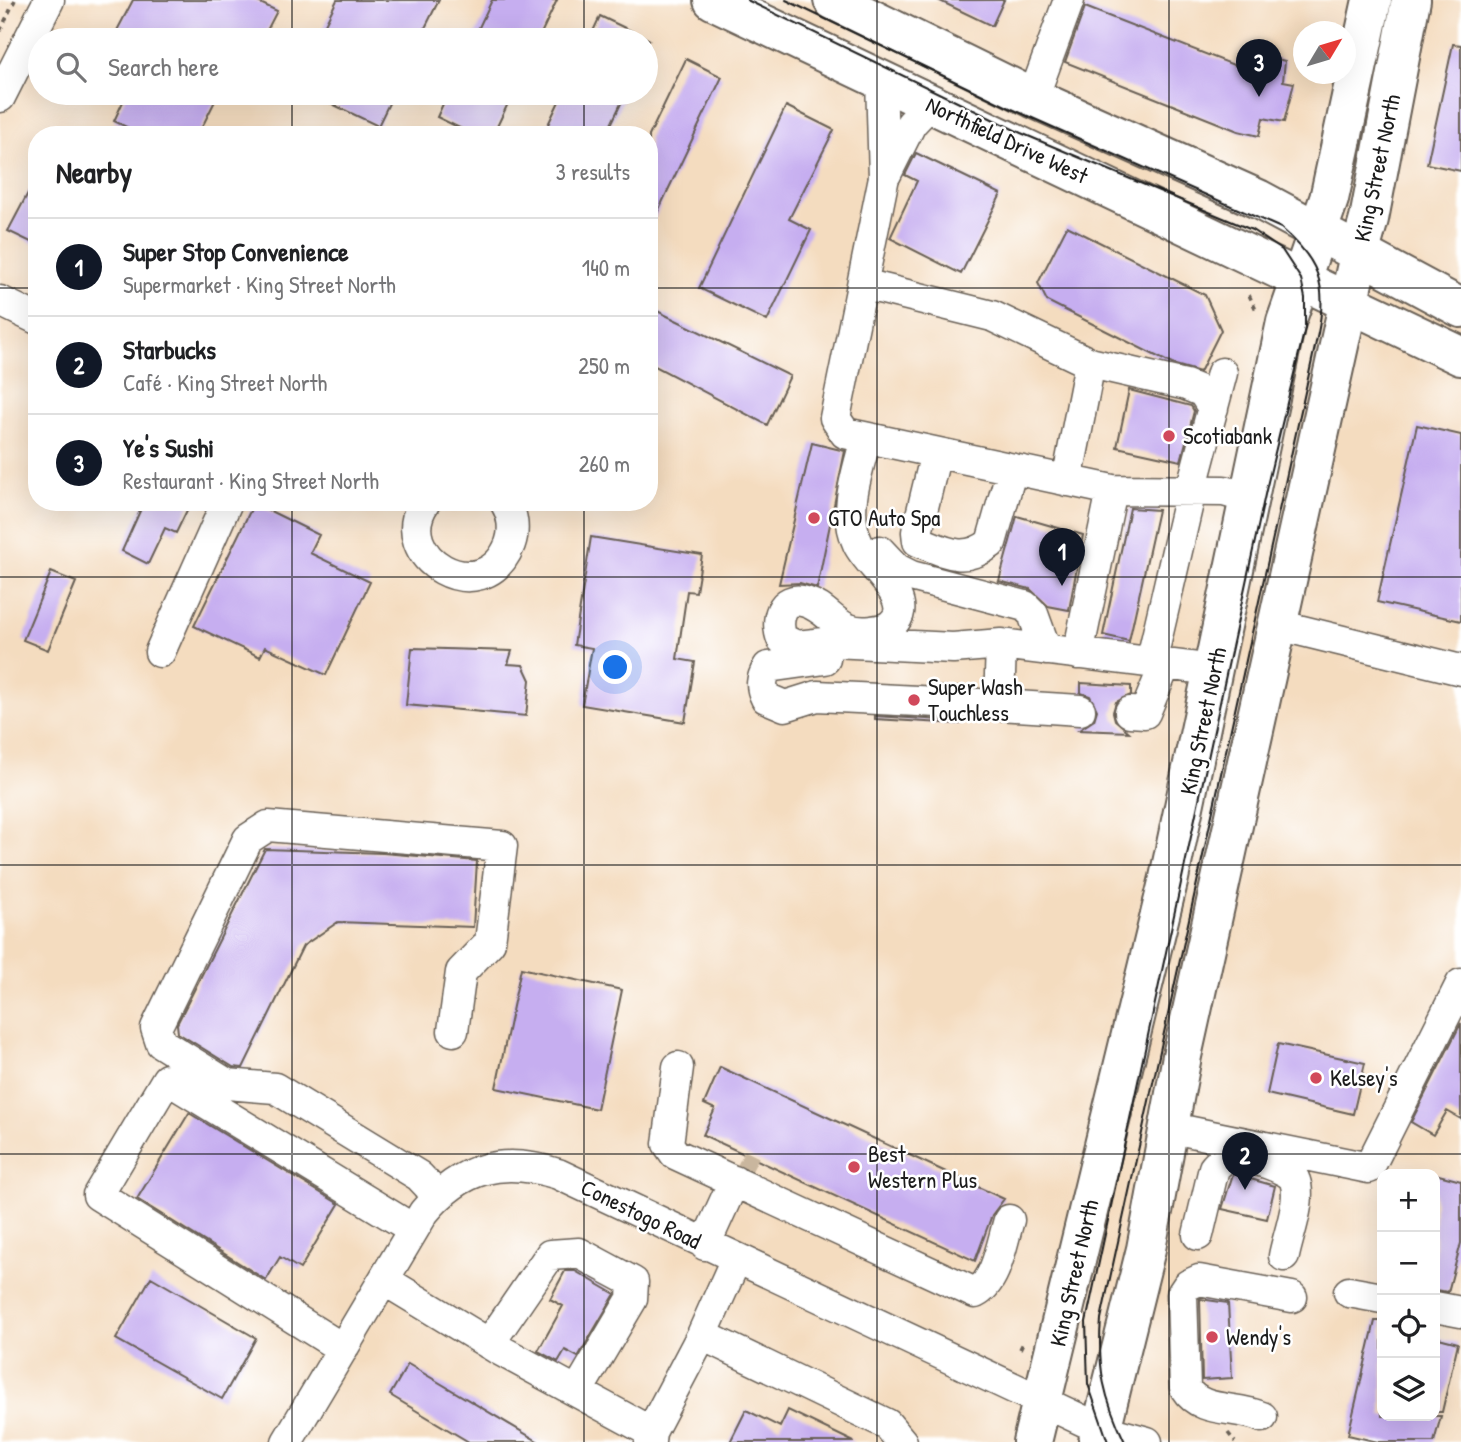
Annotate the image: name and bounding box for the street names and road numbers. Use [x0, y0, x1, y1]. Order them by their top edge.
street label: Northfield Drive West [921, 88, 1094, 191]
street label: King Street North [1346, 91, 1407, 244]
street label: King Street North [1172, 644, 1233, 797]
street label: Conestogo Road [576, 1171, 706, 1256]
street label: King Street North [1042, 1196, 1106, 1349]

